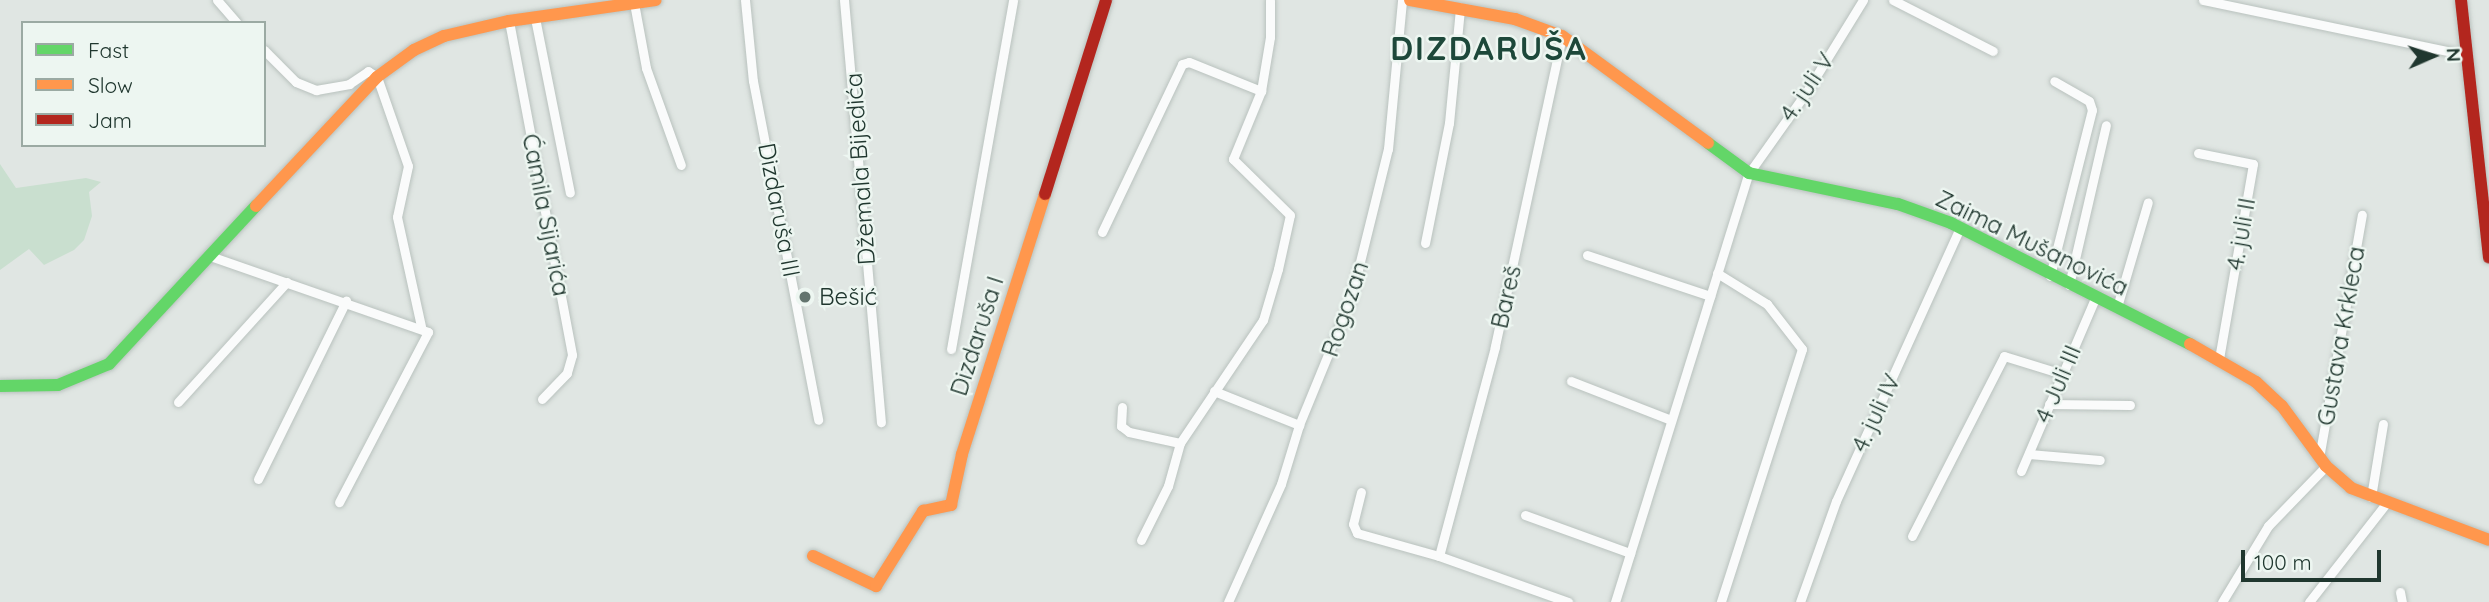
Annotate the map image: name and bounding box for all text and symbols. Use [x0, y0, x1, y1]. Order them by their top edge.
legend [21, 21, 266, 147]
north arrow [2398, 21, 2468, 91]
district label: DIZDARUŠA [1391, 29, 1587, 67]
text: Fast [88, 37, 129, 63]
street label: 4. juli V [1774, 47, 1840, 127]
text: N [2442, 47, 2466, 63]
text: Slow [88, 72, 133, 98]
street label: Džemala Bijedića [839, 72, 881, 266]
text: Jam [88, 107, 132, 133]
street label: Ćamila Sijarića [516, 131, 576, 299]
street label: Dizdaruša III [752, 141, 806, 279]
street label: Zaima Mušanovića [1931, 184, 2133, 302]
street label: 4. juli II [2220, 196, 2262, 272]
street label: Gustava Krkleca [2311, 244, 2371, 428]
street label: Rogozan [1315, 257, 1375, 361]
street label: Bareš [1485, 263, 1527, 331]
street label: Dizdaruša I [944, 273, 1010, 399]
place label: Bešić [819, 283, 877, 311]
marker: Bešić [797, 289, 813, 305]
street label: 4 Juli III [2029, 341, 2087, 427]
street label: 4. juli IV [1845, 369, 1907, 457]
scale bar [2244, 536, 2384, 580]
text: 100 m [2254, 549, 2312, 575]

